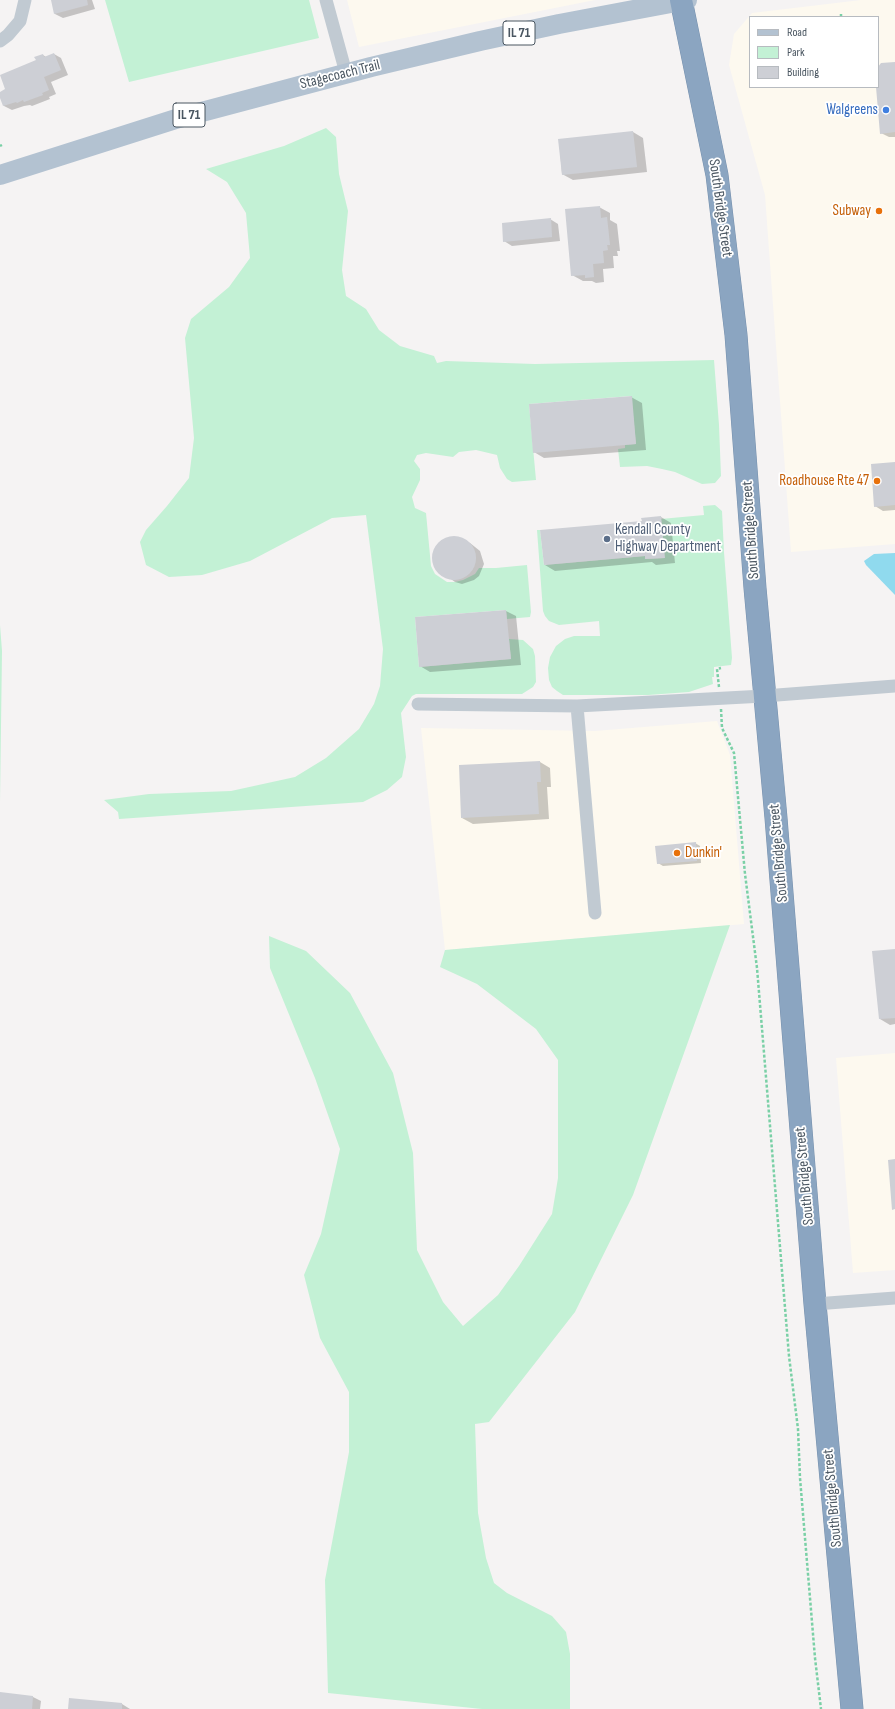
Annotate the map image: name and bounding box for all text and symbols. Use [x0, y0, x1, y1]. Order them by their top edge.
legend [749, 16, 879, 88]
road number: IL 71 [503, 21, 535, 45]
text: Road [787, 25, 807, 40]
text: Park [787, 45, 805, 60]
street label: Stagecoach Trail [298, 56, 382, 94]
text: Building [787, 65, 819, 80]
place label: Walgreens [826, 101, 878, 119]
road number: IL 71 [173, 103, 205, 127]
marker: Walgreens [881, 105, 891, 115]
street label: South Bridge Street [704, 158, 736, 258]
place label: Subway [832, 202, 871, 220]
marker: Subway [874, 206, 884, 216]
place label: Roadhouse Rte 47 [779, 472, 869, 490]
marker: Roadhouse Rte 47 [872, 476, 882, 486]
street label: South Bridge Street [739, 480, 763, 580]
place label: Kendall County Highway Department [615, 521, 721, 556]
marker: Kendall County Highway Department [602, 534, 612, 544]
street label: South Bridge Street [766, 803, 792, 903]
place label: Dunkin' [685, 844, 722, 862]
marker: Dunkin' [672, 848, 682, 858]
street label: South Bridge Street [792, 1126, 818, 1226]
street label: South Bridge Street [820, 1448, 846, 1548]

